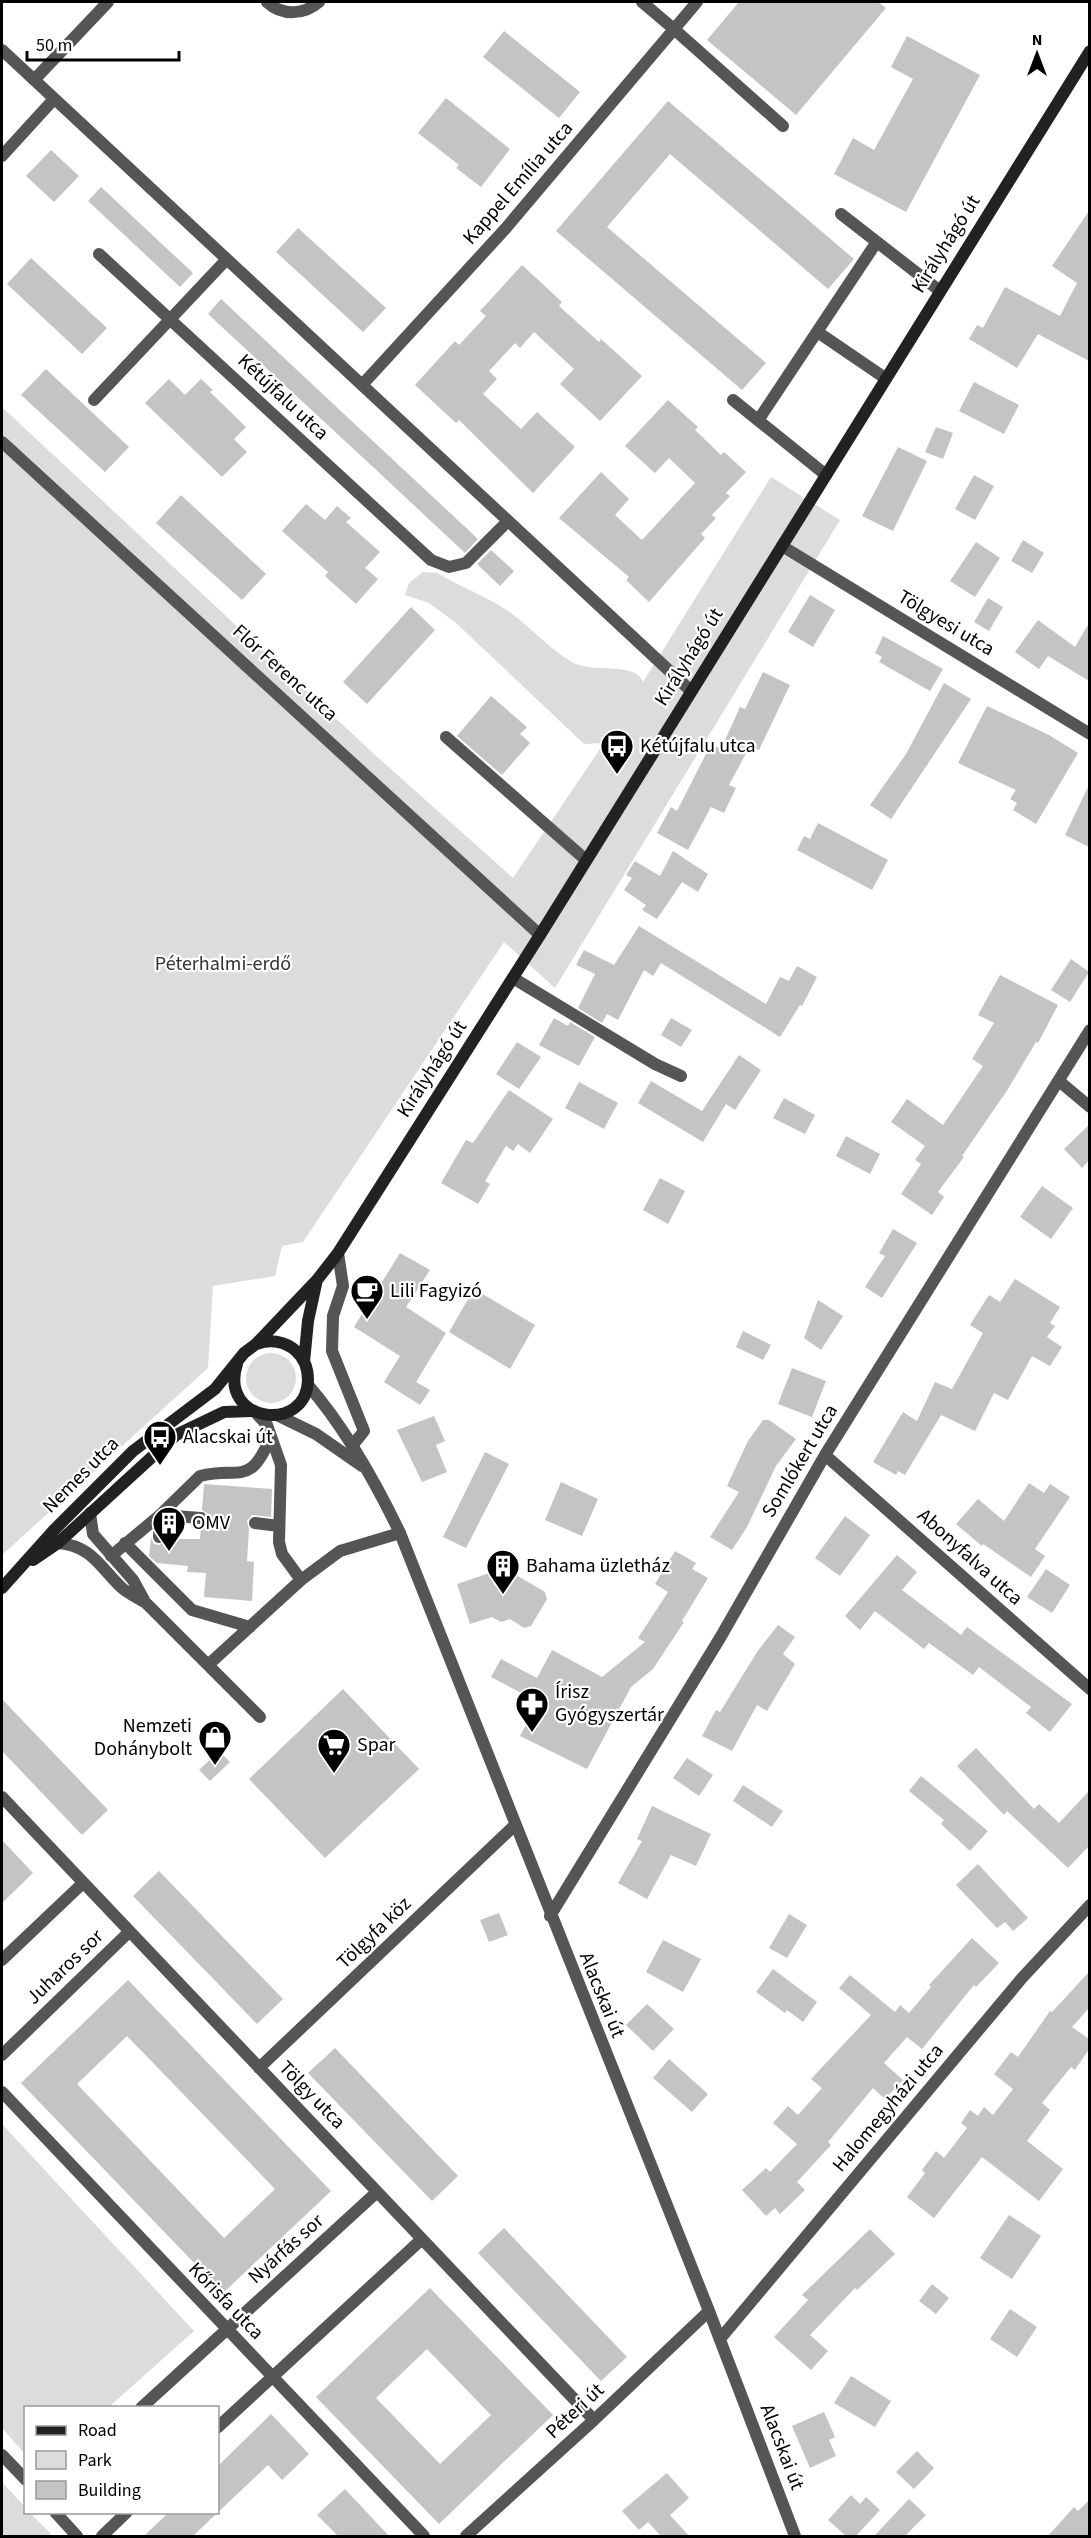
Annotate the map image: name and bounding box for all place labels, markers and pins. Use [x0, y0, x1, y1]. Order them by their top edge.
bus stop icon: Kétújfalu utca [599, 728, 635, 775]
place label: Kétújfalu utca [640, 732, 756, 760]
cafe icon: Lili Fagyizó [349, 1273, 385, 1320]
place label: Lili Fagyizó [390, 1277, 482, 1305]
bus stop icon: Alacskai út [142, 1419, 178, 1466]
place label: Alacskai út [183, 1423, 273, 1451]
building icon: OMV [151, 1505, 187, 1552]
place label: OMV [192, 1509, 231, 1537]
building icon: Bahama üzletház [485, 1548, 521, 1595]
place label: Bahama üzletház [526, 1552, 670, 1580]
place label: Írisz Gyógyszertár [555, 1678, 664, 1729]
pharmacy icon: Írisz Gyógyszertár [514, 1686, 550, 1733]
place label: Nemzeti Dohánybolt [94, 1712, 192, 1763]
shop icon: Nemzeti Dohánybolt [197, 1719, 233, 1766]
supermarket icon: Spar [316, 1727, 352, 1774]
place label: Spar [357, 1731, 396, 1759]

